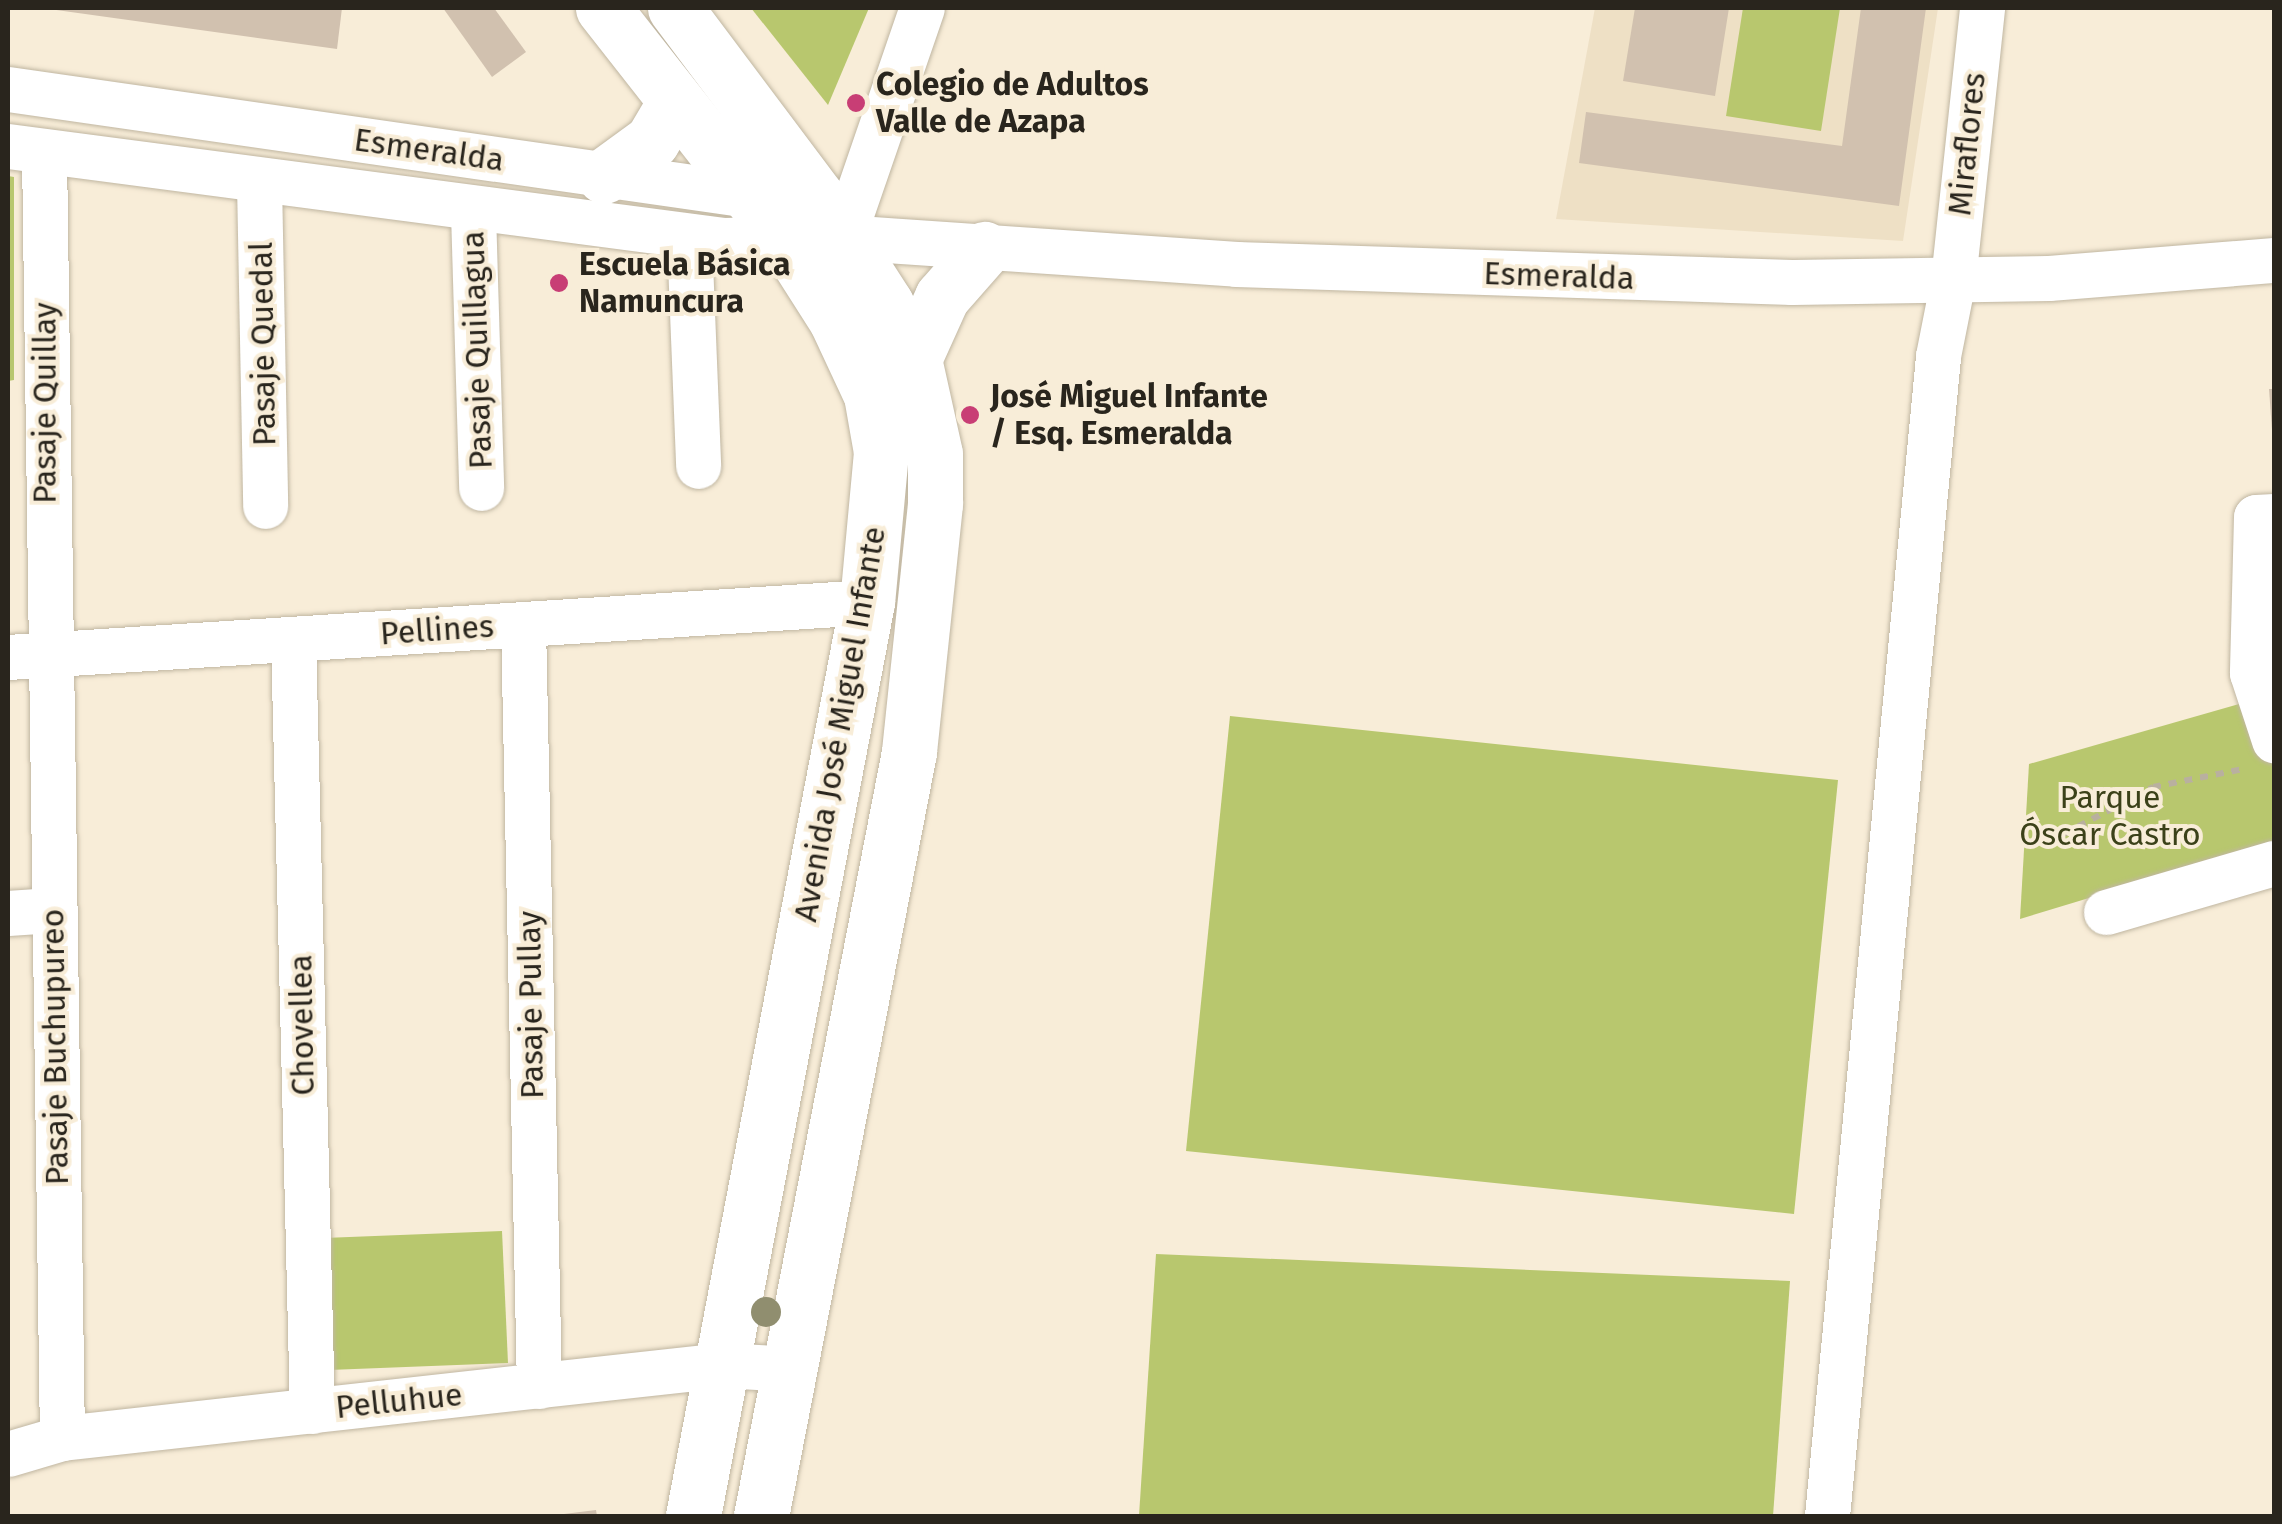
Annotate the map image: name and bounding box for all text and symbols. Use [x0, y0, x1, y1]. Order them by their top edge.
place label: Colegio de Adultos Valle de Azapa [876, 66, 1149, 141]
street label: Miraflores [1940, 70, 1994, 218]
marker: Colegio de Adultos Valle de Azapa [845, 92, 867, 114]
street label: Esmeralda [352, 120, 506, 180]
street label: Pasaje Quillagua [454, 230, 500, 470]
street label: Pasaje Quedal [242, 242, 284, 446]
place label: Escuela Básica Namuncura [579, 246, 791, 321]
street label: Esmeralda [1483, 254, 1635, 298]
marker: Escuela Básica Namuncura [548, 272, 570, 294]
street label: Pasaje Quillay [26, 302, 64, 504]
place label: José Miguel Infante / Esq. Esmeralda [990, 378, 1268, 453]
marker: José Miguel Infante / Esq. Esmeralda [959, 404, 981, 426]
street label: Avenida José Miguel Infante [786, 523, 894, 925]
street label: Pellines [379, 607, 495, 653]
park label: Parque Óscar Castro [2019, 779, 2201, 854]
street label: Pasaje Buchupureo [33, 908, 77, 1186]
street label: Pasaje Pullay [510, 911, 552, 1099]
street label: Chovellea [282, 954, 322, 1096]
street label: Pelluhue [334, 1375, 464, 1427]

